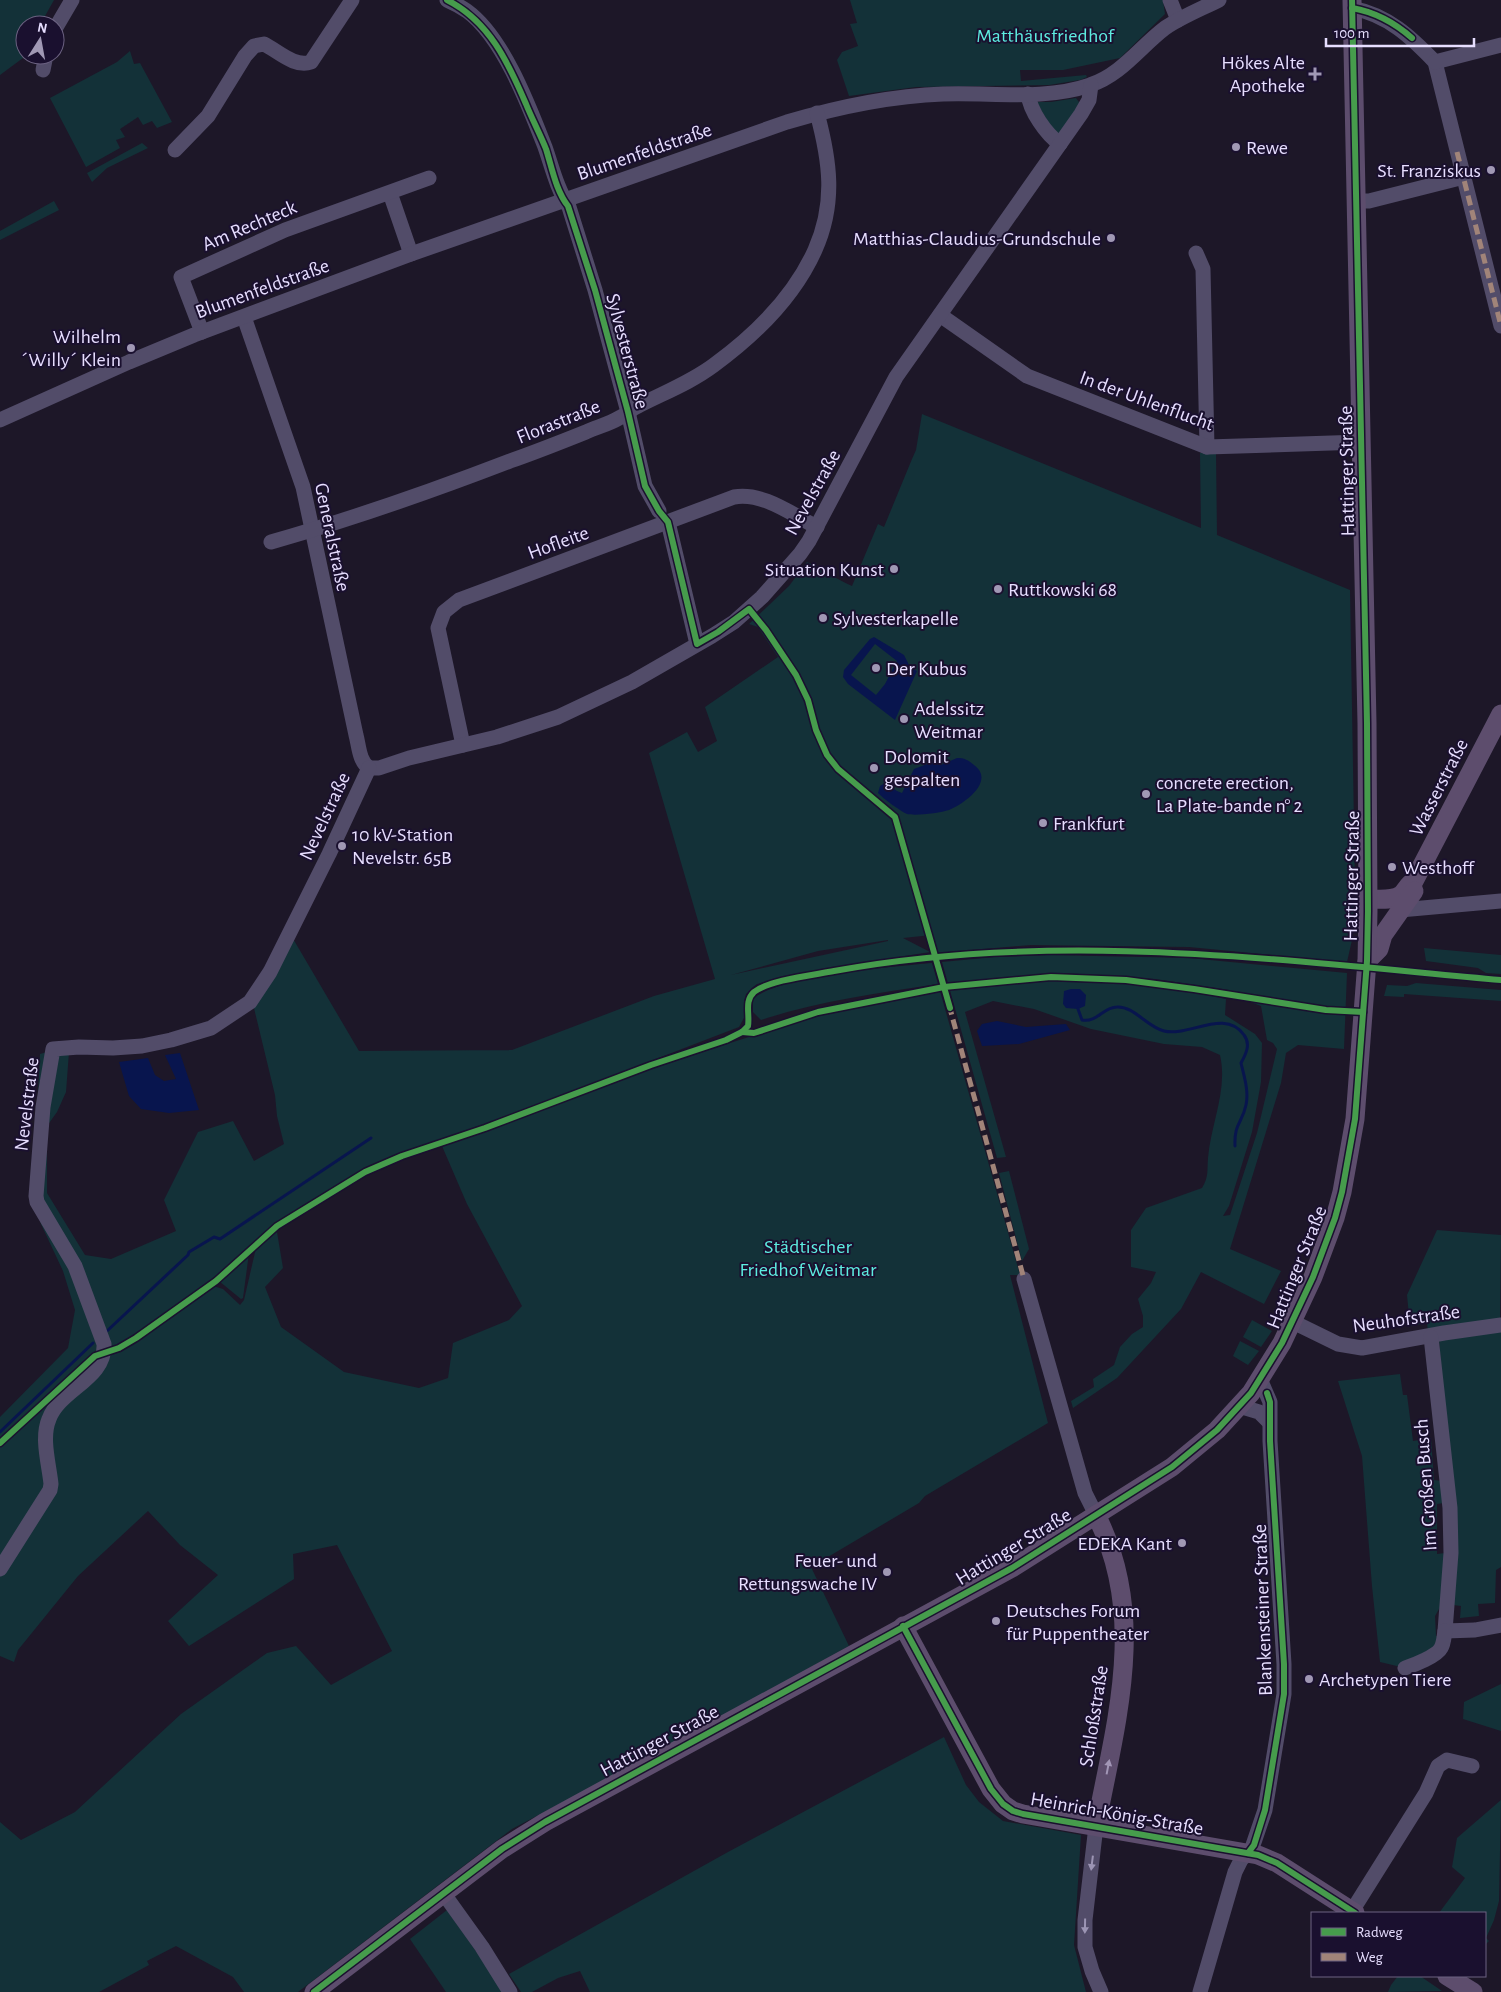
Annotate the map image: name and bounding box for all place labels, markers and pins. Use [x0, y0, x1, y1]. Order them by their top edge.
place label: Hökes Alte Apotheke [1221, 53, 1305, 96]
marker: Hökes Alte Apotheke [1309, 68, 1321, 80]
place label: Rewe [1246, 138, 1288, 158]
marker: Rewe [1230, 141, 1242, 153]
place label: St. Franziskus [1377, 161, 1481, 181]
marker: St. Franziskus [1485, 164, 1497, 176]
place label: Matthias-Claudius-Grundschule [853, 229, 1101, 249]
marker: Matthias-Claudius-Grundschule [1105, 232, 1117, 244]
place label: Wilhelm ´Willy´ Klein [21, 327, 121, 370]
marker: Wilhelm ´Willy´ Klein [125, 342, 137, 354]
place label: Situation Kunst [765, 560, 885, 580]
marker: Situation Kunst [888, 563, 900, 575]
place label: Ruttkowski 68 [1008, 580, 1117, 600]
marker: Ruttkowski 68 [992, 583, 1004, 595]
place label: Sylvesterkapelle [833, 609, 959, 629]
marker: Sylvesterkapelle [817, 612, 829, 624]
place label: Der Kubus [886, 659, 967, 679]
marker: Der Kubus [870, 662, 882, 674]
place label: Adelssitz Weitmar [914, 699, 984, 742]
marker: Adelssitz Weitmar [898, 713, 910, 725]
place label: Dolomit gespalten [884, 747, 960, 790]
marker: Dolomit gespalten [868, 762, 880, 774]
place label: concrete erection, La Plate-bande n° 2 [1156, 773, 1303, 816]
marker: concrete erection, La Plate-bande n° 2 [1140, 788, 1152, 800]
place label: Frankfurt [1053, 814, 1125, 834]
marker: Frankfurt [1037, 817, 1049, 829]
place label: 10 kV-Station Nevelstr. 65B [352, 825, 453, 868]
marker: 10 kV-Station Nevelstr. 65B [336, 840, 348, 852]
place label: Westhoff [1402, 858, 1475, 878]
marker: Westhoff [1386, 861, 1398, 873]
place label: EDEKA Kant [1078, 1534, 1173, 1554]
marker: EDEKA Kant [1176, 1537, 1188, 1549]
place label: Feuer- und Rettungswache IV [738, 1551, 878, 1594]
marker: Feuer- und Rettungswache IV [881, 1566, 893, 1578]
place label: Deutsches Forum für Puppentheater [1006, 1601, 1150, 1644]
marker: Deutsches Forum für Puppentheater [990, 1615, 1002, 1627]
place label: Archetypen Tiere [1319, 1670, 1452, 1690]
marker: Archetypen Tiere [1303, 1673, 1315, 1685]

